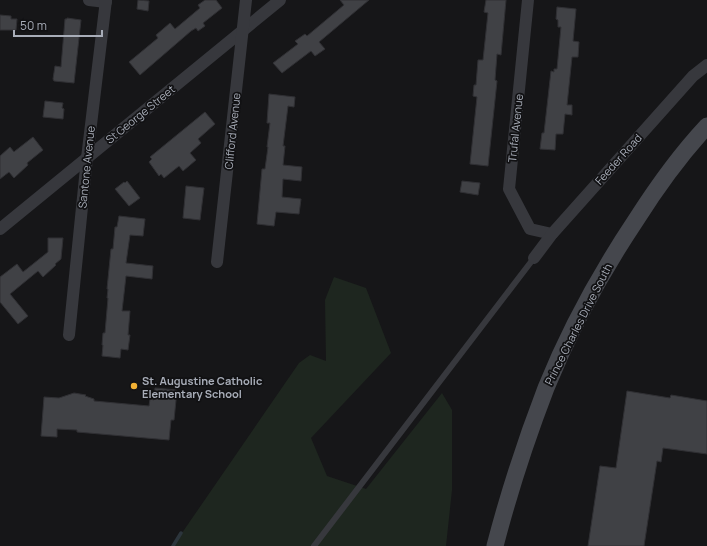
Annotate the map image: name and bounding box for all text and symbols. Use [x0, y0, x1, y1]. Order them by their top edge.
scale bar [14, 12, 102, 38]
text: 50 m [20, 17, 47, 34]
street label: St George Street [102, 81, 178, 147]
street label: Clifford Avenue [221, 91, 244, 170]
street label: Trufal Avenue [504, 92, 526, 163]
street label: Santone Avenue [74, 124, 98, 209]
street label: Feeder Road [591, 130, 645, 188]
street label: Prince Charles Drive South [541, 261, 615, 387]
place label: St. Augustine Catholic Elementary School [142, 373, 262, 401]
marker: St. Augustine Catholic Elementary School [129, 381, 139, 391]

